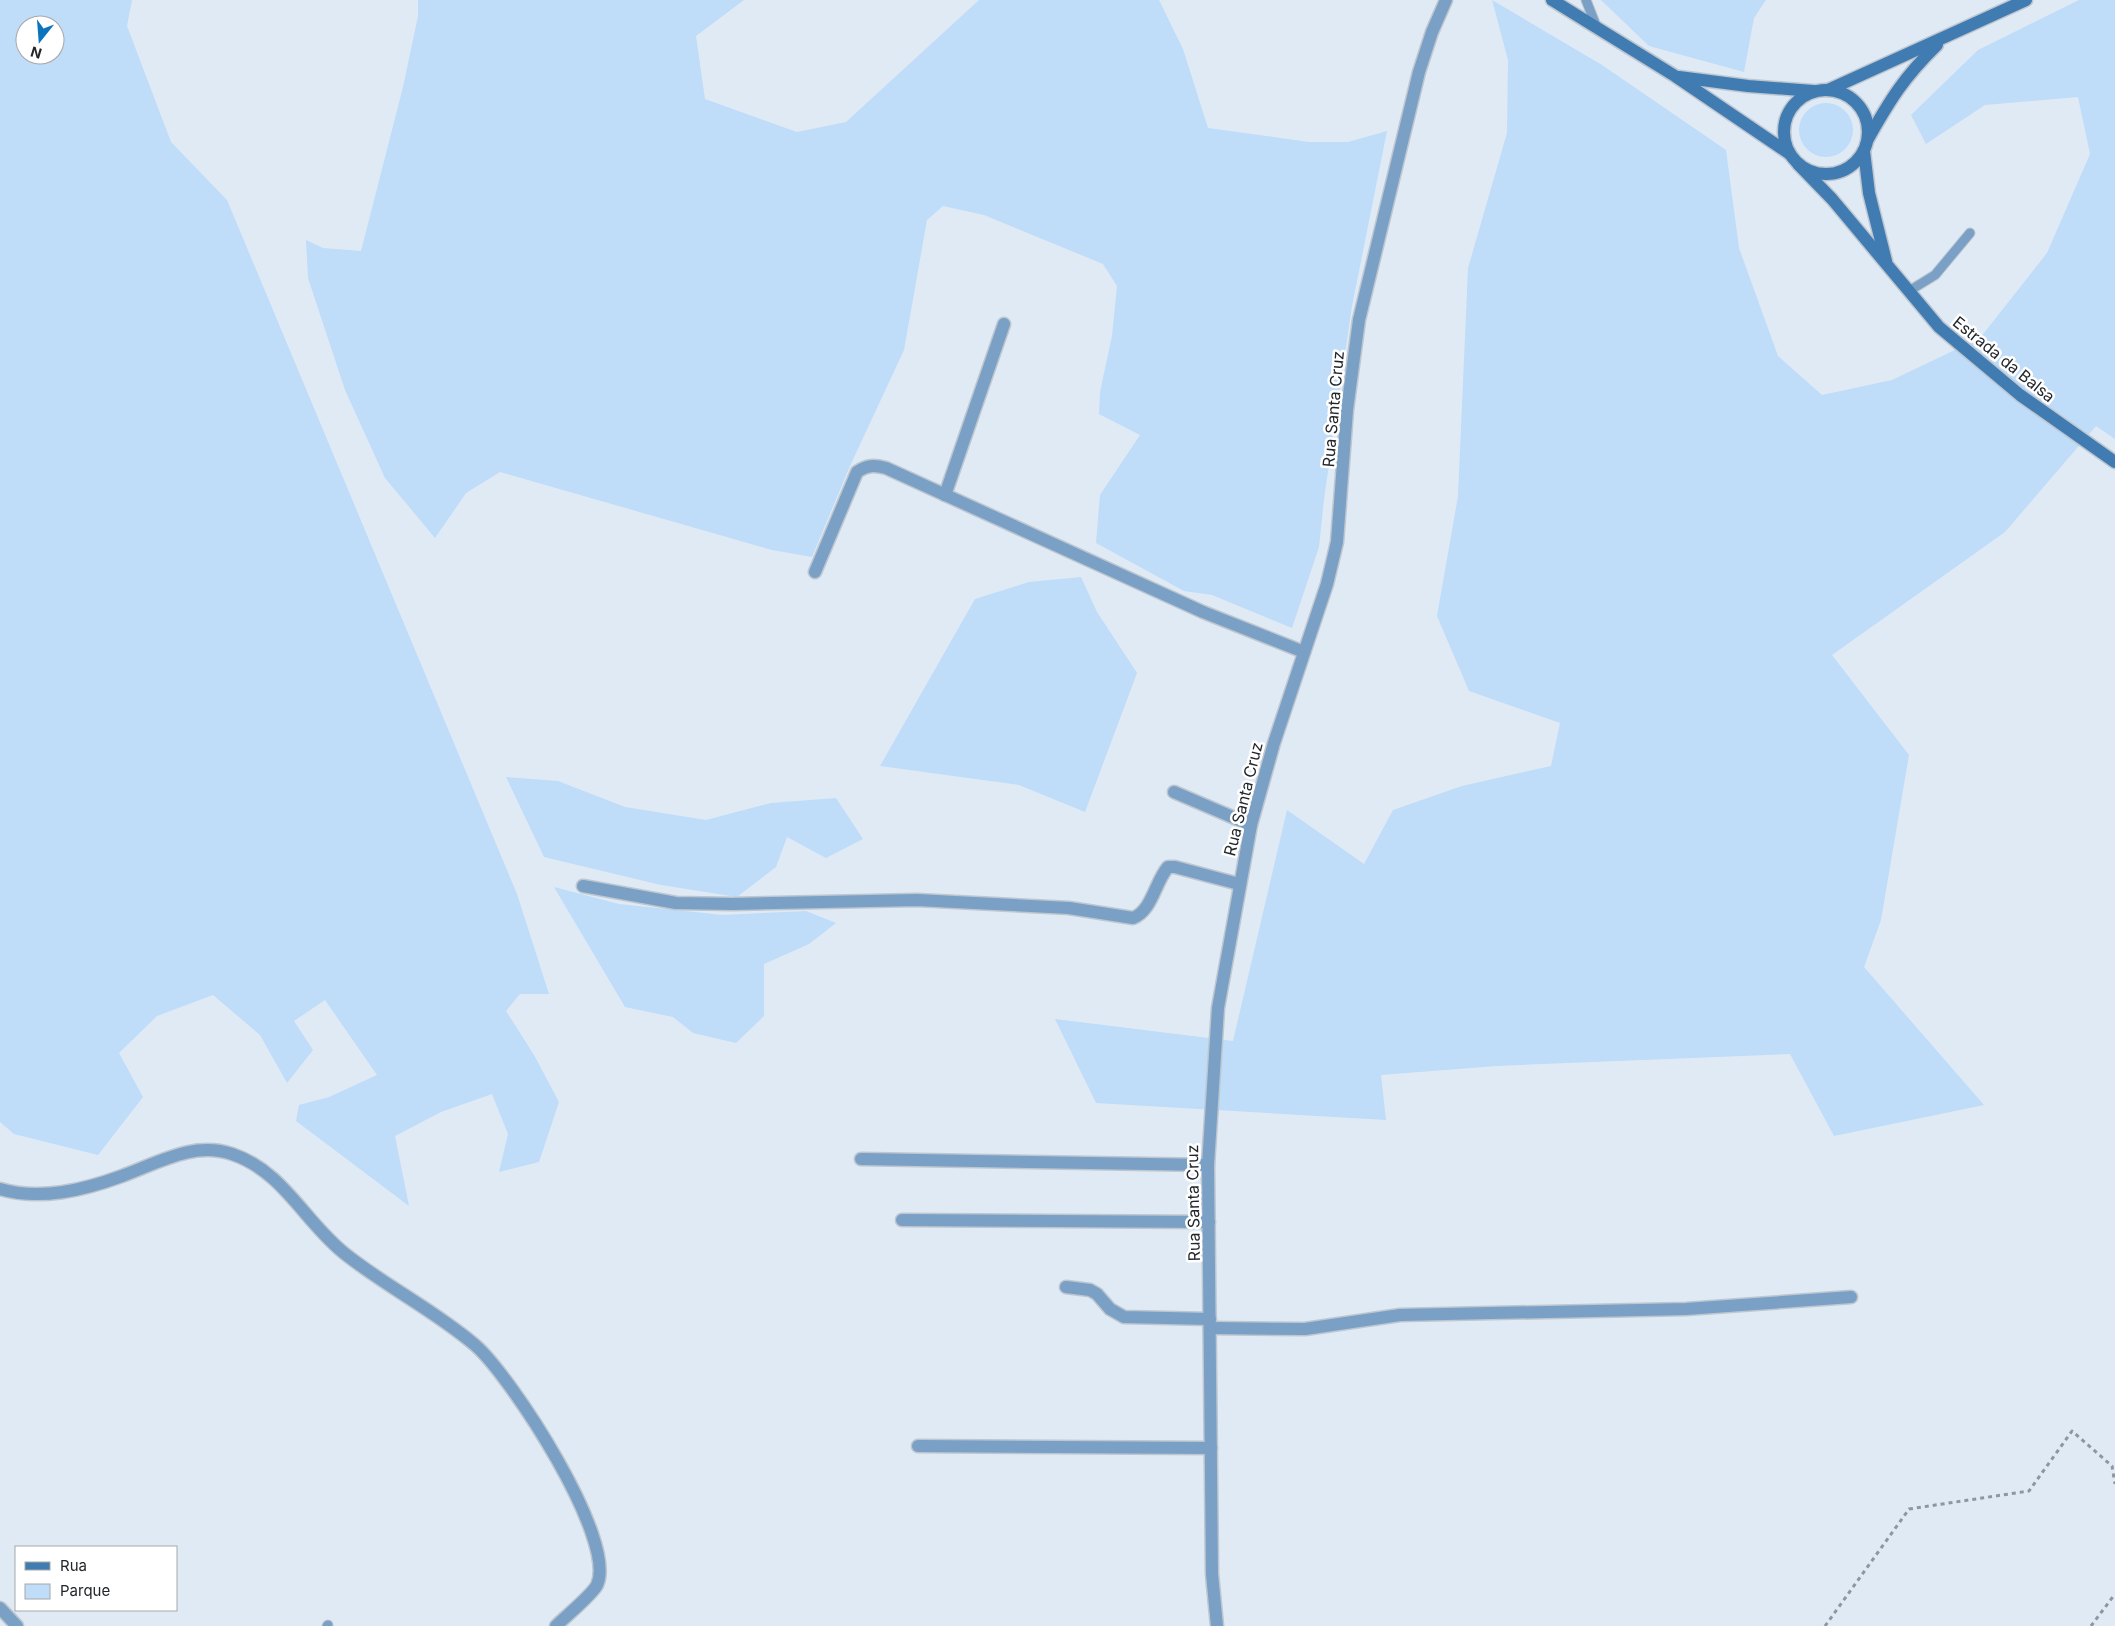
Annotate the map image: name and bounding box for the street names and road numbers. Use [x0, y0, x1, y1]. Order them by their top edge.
street label: Estrada da Balsa [1949, 312, 2059, 406]
street label: Rua Santa Cruz [1318, 350, 1348, 468]
street label: Rua Santa Cruz [1219, 740, 1267, 858]
street label: Rua Santa Cruz [1182, 1144, 1204, 1262]

